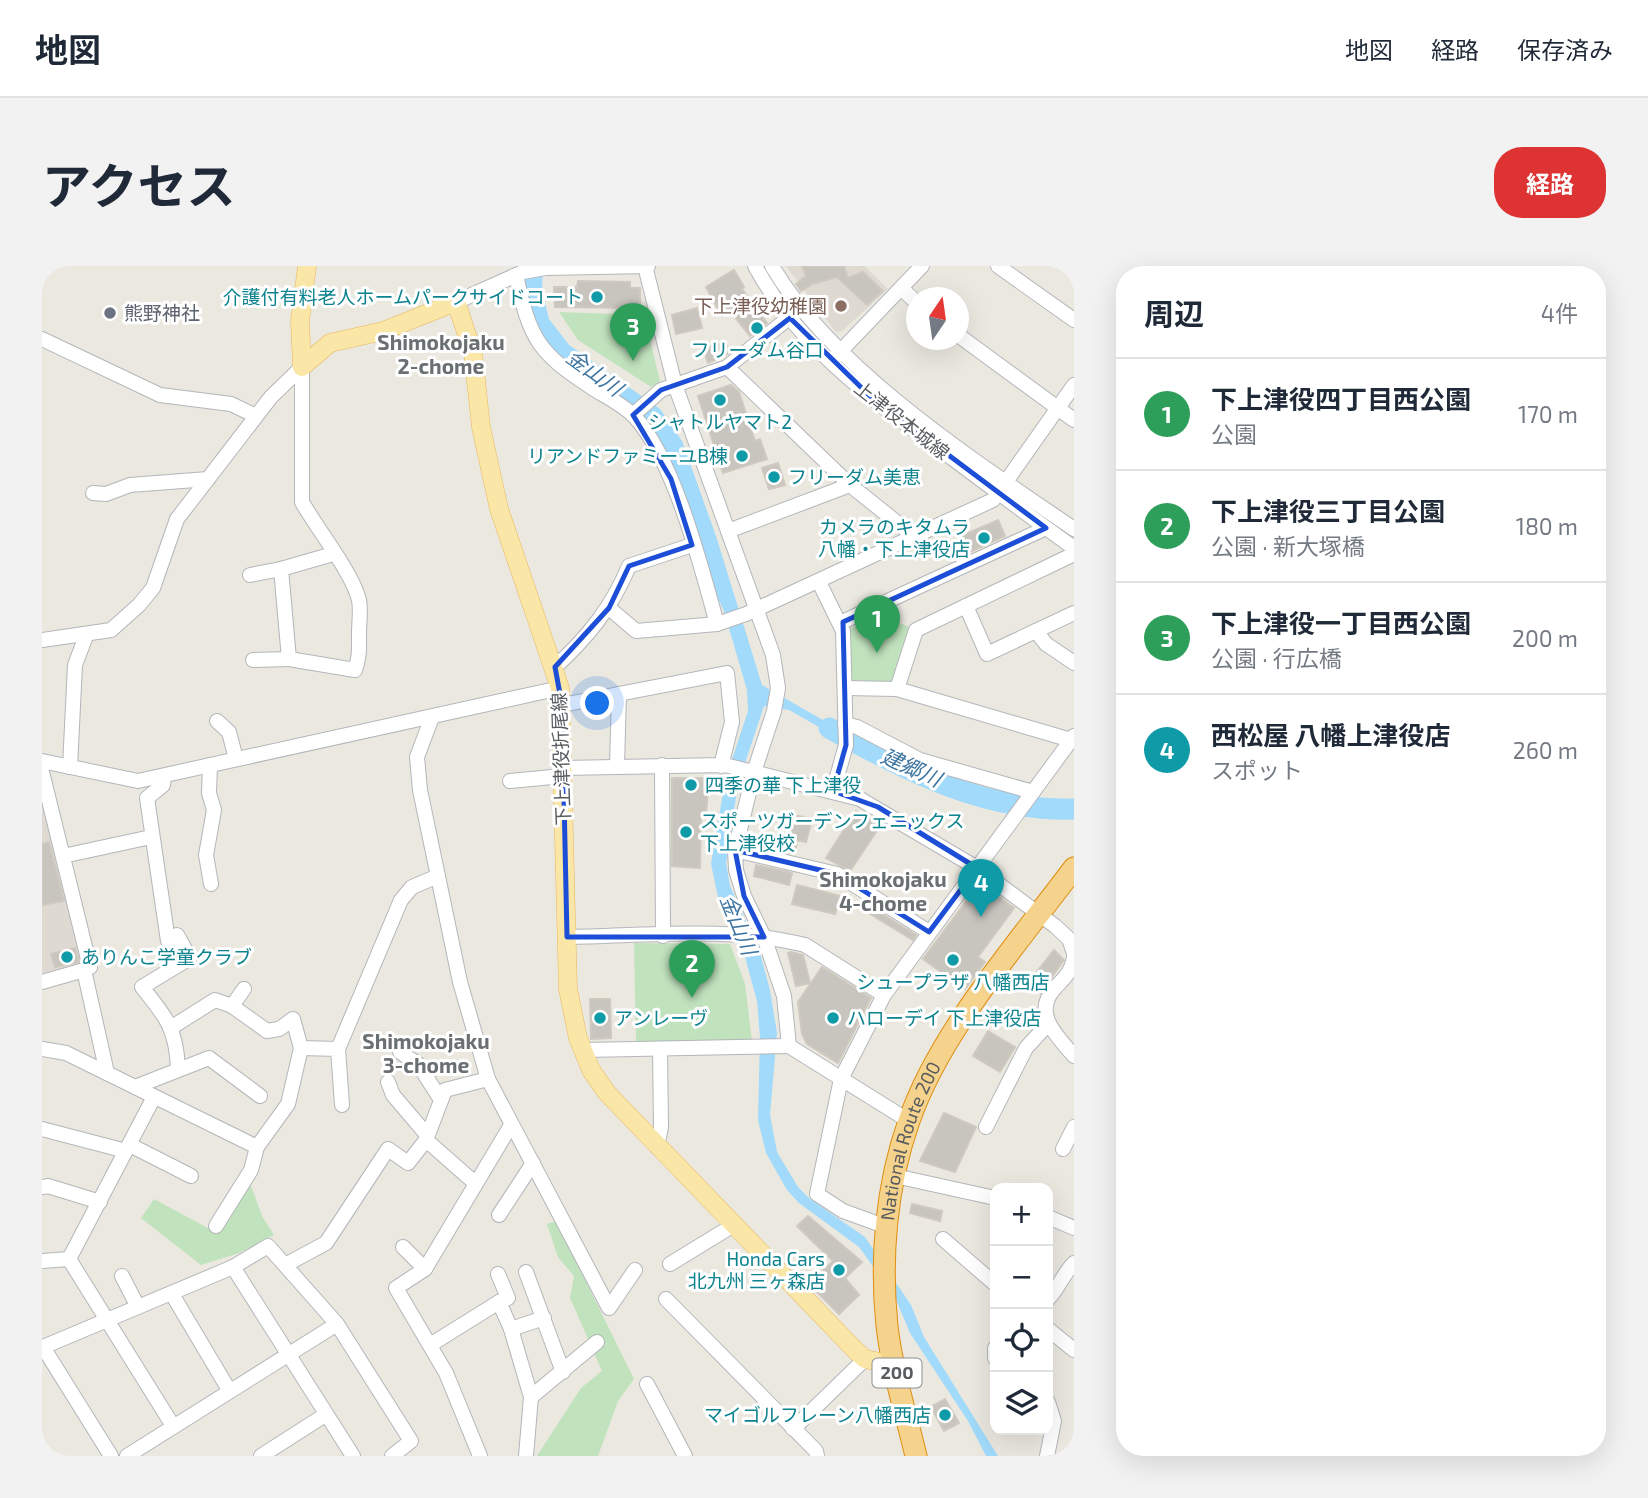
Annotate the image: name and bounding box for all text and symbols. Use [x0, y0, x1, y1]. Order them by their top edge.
text: 地図 [35, 29, 101, 69]
text: 地図 [1345, 35, 1393, 64]
text: 経路 [1431, 35, 1479, 64]
text: 保存済み [1517, 35, 1613, 64]
button: 経路 [1494, 147, 1606, 218]
text: アクセス [42, 155, 236, 214]
place label: 介護付有料老人ホームパークサイドコート [223, 285, 583, 308]
north arrow [906, 287, 969, 350]
marker: 介護付有料老人ホームパークサイドコート [589, 289, 605, 305]
place label: 下上津役幼稚園 [694, 294, 827, 317]
text: 周辺 [1144, 295, 1204, 331]
marker: 下上津役幼稚園 [833, 298, 849, 314]
text: 4件 [1541, 299, 1578, 327]
place label: 熊野神社 [124, 301, 200, 324]
pin: 3 [610, 303, 656, 361]
marker: 熊野神社 [102, 305, 118, 321]
marker: フリーダム谷口 [749, 320, 765, 336]
district label: Shimokojaku 2-chome [377, 329, 505, 378]
place label: フリーダム谷口 [690, 338, 824, 361]
water label: 金山川 [562, 343, 629, 402]
street label: 上津役本城線 [850, 375, 954, 464]
text: 下上津役四丁目西公園 [1211, 383, 1471, 414]
marker: シャトルヤマト2 [712, 392, 728, 408]
text: 1 [1162, 400, 1172, 428]
text: 170 m [1518, 400, 1578, 428]
place label: シャトルヤマト2 [648, 410, 792, 433]
text: 公園 [1211, 420, 1257, 448]
place label: リアンドファミーユB棟 [527, 444, 728, 467]
marker: リアンドファミーユB棟 [734, 448, 750, 464]
place label: フリーダム美恵 [788, 465, 921, 488]
marker: フリーダム美恵 [766, 469, 782, 485]
text: 下上津役三丁目公園 [1211, 495, 1445, 526]
text: 2 [1160, 512, 1174, 540]
text: 180 m [1516, 512, 1578, 540]
place label: カメラのキタムラ 八幡・下上津役店 [818, 515, 970, 560]
marker: カメラのキタムラ 八幡・下上津役店 [976, 530, 992, 546]
text: 公園 · 新大塚橋 [1211, 532, 1365, 560]
pin: 1 [854, 595, 900, 653]
text: 下上津役一丁目西公園 [1211, 607, 1471, 638]
text: 3 [1160, 624, 1174, 652]
text: 200 m [1512, 624, 1578, 652]
text: 公園 · 行広橋 [1211, 644, 1342, 672]
your location [580, 686, 614, 720]
street label: 下上津役折尾線 [547, 692, 574, 826]
text: 西松屋 八幡上津役店 [1211, 719, 1451, 750]
text: 4 [1160, 736, 1174, 764]
text: 260 m [1513, 736, 1578, 764]
water label: 建郷川 [878, 742, 947, 792]
text: スポット [1211, 756, 1303, 784]
place label: 四季の華 下上津役 [705, 773, 861, 796]
marker: 四季の華 下上津役 [683, 777, 699, 793]
place label: スポーツガーデンフェニックス 下上津役校 [700, 809, 964, 854]
marker: スポーツガーデンフェニックス 下上津役校 [678, 824, 694, 840]
pin: 4 [958, 859, 1004, 917]
district label: Shimokojaku 4-chome [819, 866, 947, 915]
water label: 金山川 [716, 891, 764, 960]
pin: 2 [669, 940, 715, 998]
place label: ありんこ学童クラブ [81, 945, 252, 968]
marker: ありんこ学童クラブ [59, 949, 75, 965]
marker: シュープラザ 八幡西店 [945, 952, 961, 968]
place label: シュープラザ 八幡西店 [856, 970, 1050, 993]
place label: アンレーヴ [614, 1006, 708, 1029]
place label: ハローデイ 下上津役店 [847, 1006, 1041, 1029]
marker: アンレーヴ [592, 1010, 608, 1026]
marker: ハローデイ 下上津役店 [825, 1010, 841, 1026]
district label: Shimokojaku 3-chome [362, 1028, 490, 1077]
street label: National Route 200 [875, 1057, 945, 1222]
map controls [990, 1183, 1053, 1435]
button: + [990, 1183, 1053, 1246]
button: − [990, 1246, 1053, 1309]
place label: Honda Cars 北九州 三ヶ森店 [688, 1247, 825, 1292]
marker: Honda Cars 北九州 三ヶ森店 [831, 1262, 847, 1278]
button: locate [990, 1309, 1053, 1372]
road number: 200 [872, 1358, 922, 1388]
button: layers [990, 1372, 1053, 1435]
place label: マイゴルフレーン八幡西店 [704, 1403, 931, 1426]
marker: マイゴルフレーン八幡西店 [937, 1407, 953, 1423]

